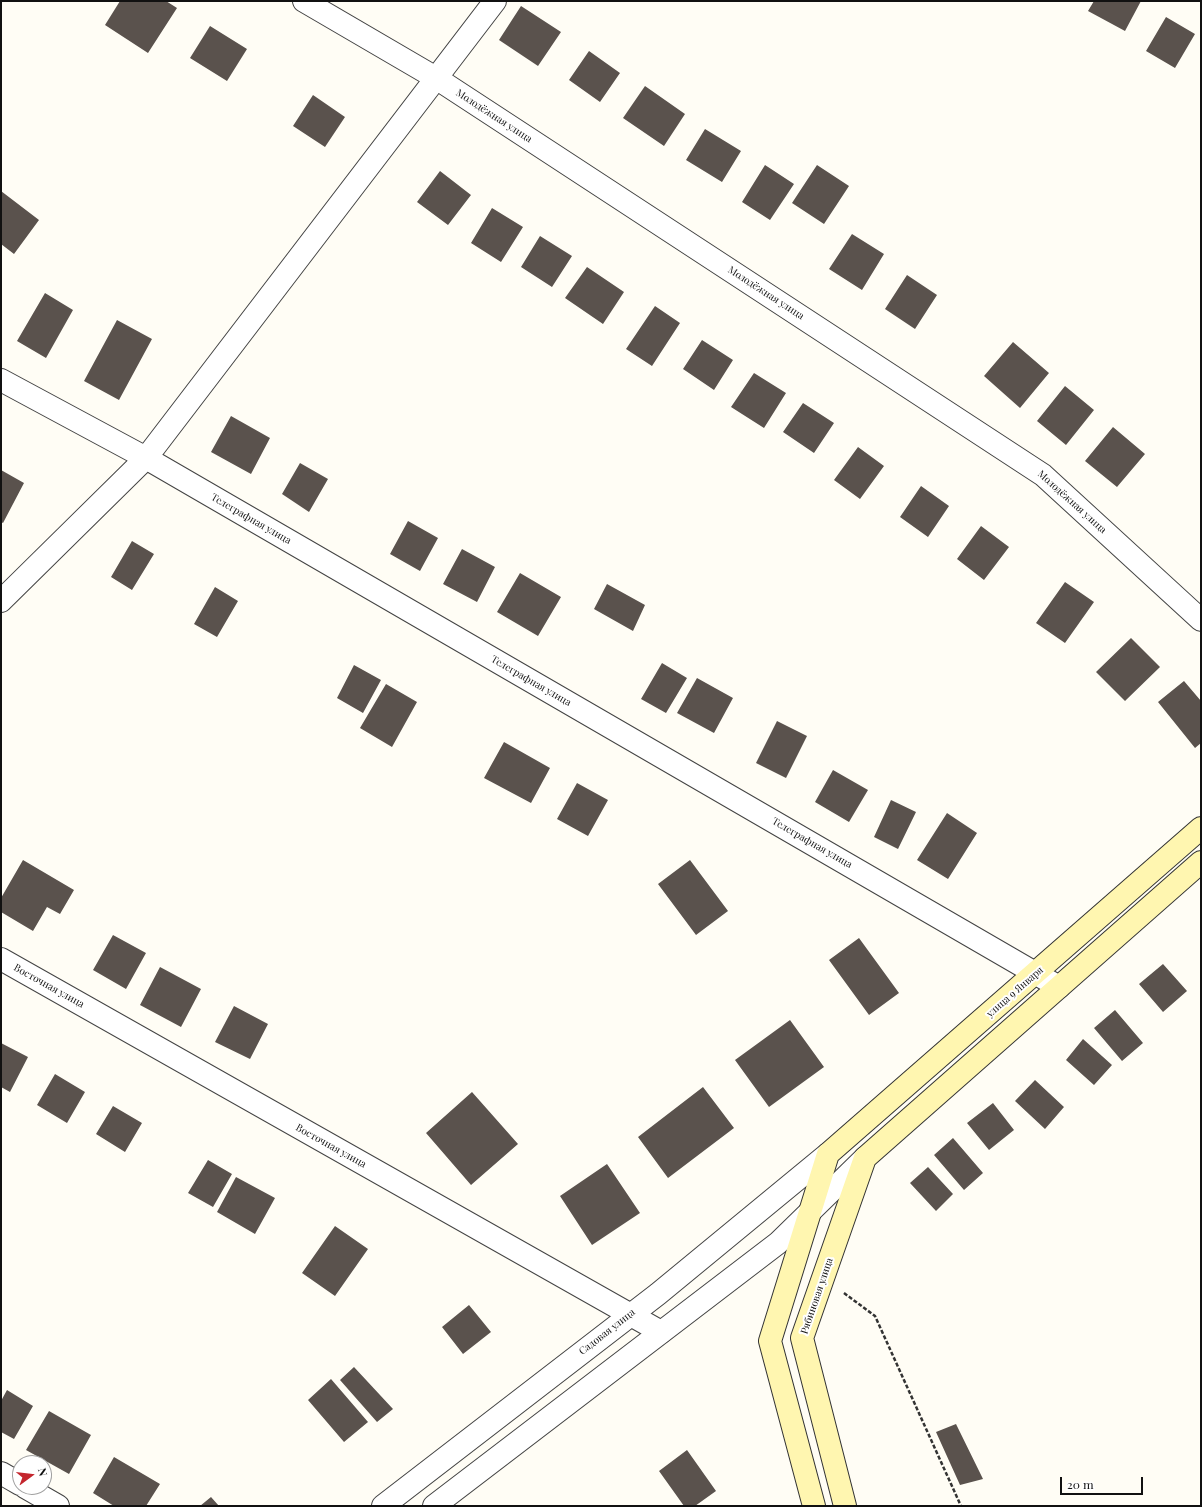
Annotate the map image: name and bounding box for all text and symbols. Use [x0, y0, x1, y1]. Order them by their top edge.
street label: Молодёжная улица [454, 87, 534, 145]
street label: Молодёжная улица [726, 264, 806, 322]
street label: Молодёжная улица [1035, 468, 1109, 536]
street label: Телеграфная улица [209, 491, 293, 547]
street label: Телеграфная улица [489, 653, 573, 709]
street label: Телеграфная улица [770, 815, 854, 871]
street label: Восточная улица [12, 962, 86, 1010]
street label: улица 9 Января [984, 964, 1046, 1020]
street label: Восточная улица [294, 1122, 368, 1170]
street label: Рябиновая улица [798, 1256, 836, 1336]
street label: Садовая улица [577, 1306, 637, 1358]
north arrow [12, 1455, 52, 1495]
text: N [35, 1466, 51, 1478]
scale bar [1062, 1469, 1145, 1495]
text: 20 m [1067, 1476, 1094, 1492]

